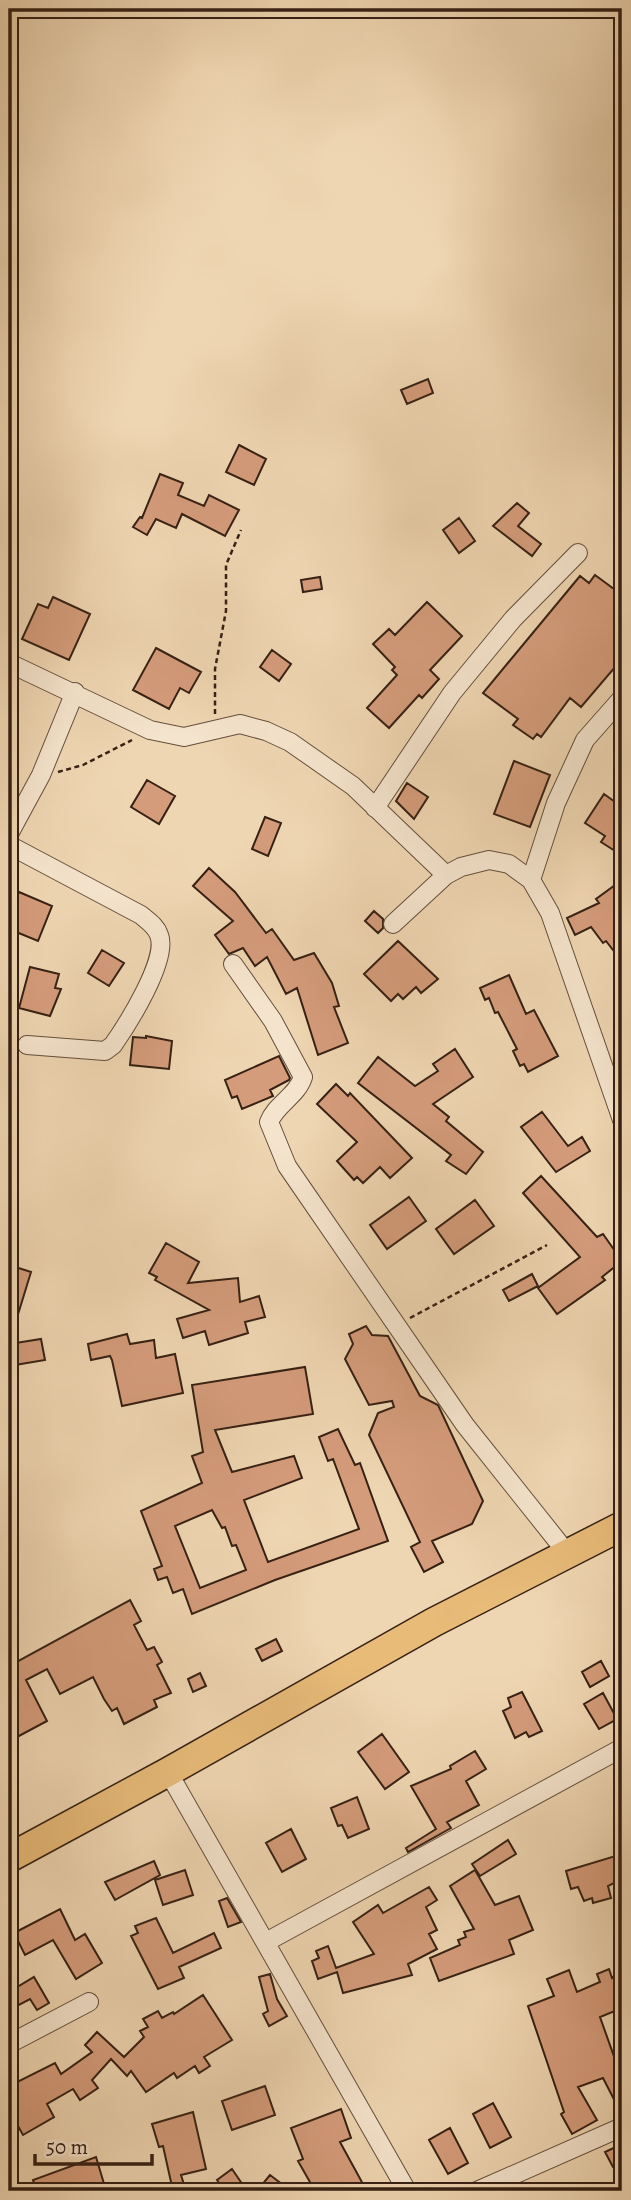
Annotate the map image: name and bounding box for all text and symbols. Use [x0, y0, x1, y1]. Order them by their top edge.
scale bar [35, 2123, 152, 2167]
text: 50 m [46, 2133, 88, 2161]

